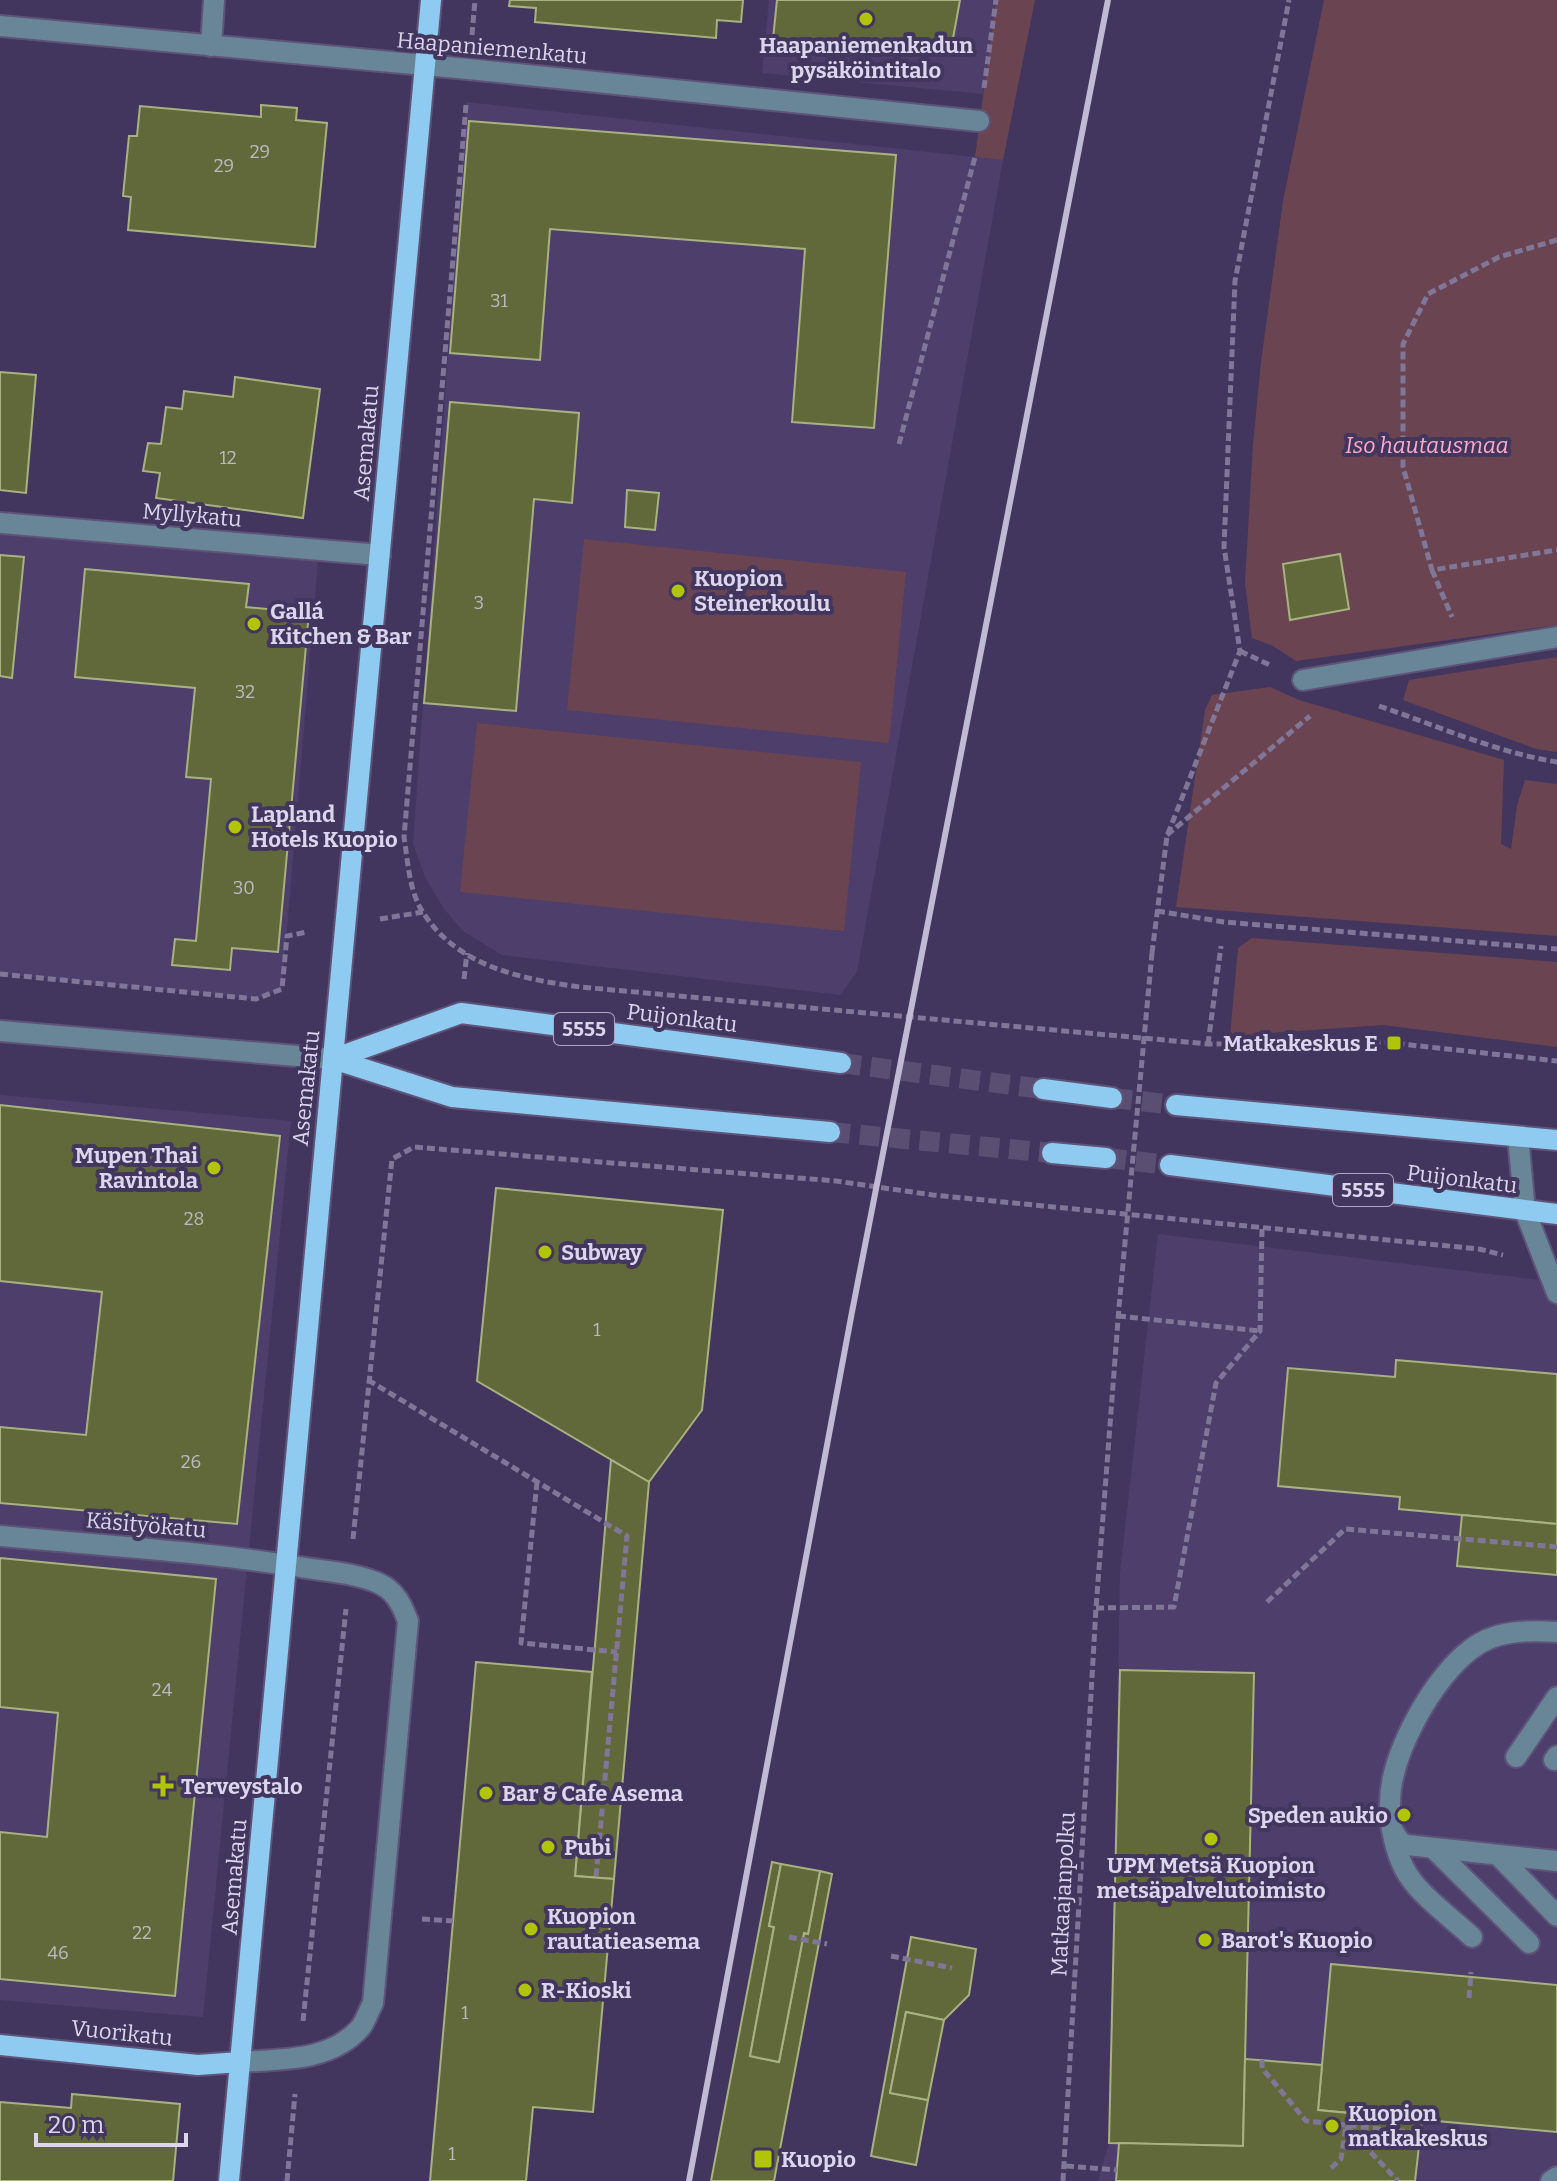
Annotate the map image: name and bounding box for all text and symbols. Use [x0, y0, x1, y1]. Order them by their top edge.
marker: Haapaniemenkadun pysäköintitalo [857, 10, 875, 28]
street label: Haapaniemenkatu [396, 26, 589, 70]
place label: Haapaniemenkadun pysäköintitalo [759, 32, 973, 84]
house number: 29 [250, 141, 270, 163]
house number: 29 [214, 155, 234, 177]
house number: 31 [490, 290, 508, 312]
street label: Asemakatu [347, 384, 385, 502]
park label: Iso hautausmaa [1345, 432, 1509, 459]
house number: 12 [219, 447, 237, 469]
street label: Myllykatu [141, 497, 243, 533]
place label: Kuopion Steinerkoulu [694, 565, 831, 617]
marker: Kuopion Steinerkoulu [669, 582, 687, 600]
house number: 3 [474, 592, 484, 614]
place label: Gallá Kitchen & Bar [270, 598, 412, 650]
marker: Gallá Kitchen & Bar [245, 615, 263, 633]
house number: 32 [235, 681, 255, 703]
place label: Lapland Hotels Kuopio [251, 801, 398, 853]
marker: Lapland Hotels Kuopio [226, 818, 244, 836]
house number: 30 [233, 877, 255, 899]
street label: Puijonkatu [625, 998, 739, 1038]
road number: 5555 [554, 1013, 614, 1045]
street label: Asemakatu [286, 1028, 326, 1147]
place label: Matkakeskus E [1223, 1030, 1378, 1057]
marker: Matkakeskus E [1385, 1034, 1403, 1052]
place label: Mupen Thai Ravintola [75, 1142, 199, 1194]
marker: Mupen Thai Ravintola [205, 1159, 223, 1177]
street label: Puijonkatu [1405, 1159, 1519, 1199]
road number: 5555 [1333, 1174, 1393, 1206]
house number: 28 [184, 1208, 204, 1230]
place label: Subway [561, 1239, 643, 1266]
marker: Subway [536, 1243, 554, 1261]
house number: 1 [593, 1319, 601, 1341]
house number: 26 [181, 1451, 201, 1473]
street label: Käsityökatu [85, 1506, 208, 1544]
house number: 24 [152, 1679, 173, 1701]
place label: Terveystalo [181, 1773, 303, 1800]
marker: Terveystalo [152, 1775, 174, 1797]
place label: Bar & Cafe Asema [502, 1780, 684, 1807]
marker: Bar & Cafe Asema [477, 1784, 495, 1802]
place label: Speden aukio [1248, 1802, 1388, 1829]
marker: Speden aukio [1395, 1806, 1413, 1824]
street label: Matkaajanpolku [1045, 1811, 1081, 1977]
street label: Asemakatu [215, 1818, 253, 1936]
marker: UPM Metsä Kuopion metsäpalvelutoimisto [1202, 1830, 1220, 1848]
place label: Pubi [564, 1834, 611, 1861]
marker: Pubi [539, 1838, 557, 1856]
place label: UPM Metsä Kuopion metsäpalvelutoimisto [1096, 1852, 1326, 1904]
place label: Kuopion rautatieasema [547, 1903, 701, 1955]
marker: Kuopion rautatieasema [522, 1920, 540, 1938]
house number: 22 [132, 1922, 152, 1944]
place label: Barot's Kuopio [1221, 1927, 1373, 1954]
marker: Barot's Kuopio [1196, 1931, 1214, 1949]
house number: 46 [47, 1942, 69, 1964]
place label: R-Kioski [541, 1977, 631, 2004]
marker: R-Kioski [516, 1981, 534, 1999]
house number: 1 [461, 2002, 469, 2024]
street label: Vuorikatu [70, 2014, 174, 2052]
scale bar [36, 2097, 186, 2147]
place label: Kuopion matkakeskus [1348, 2100, 1488, 2152]
text: 20 m [48, 2111, 104, 2139]
marker: Kuopion matkakeskus [1323, 2117, 1341, 2135]
house number: 1 [448, 2143, 456, 2165]
place label: Kuopio [781, 2146, 856, 2173]
marker: Kuopio [752, 2148, 774, 2170]

